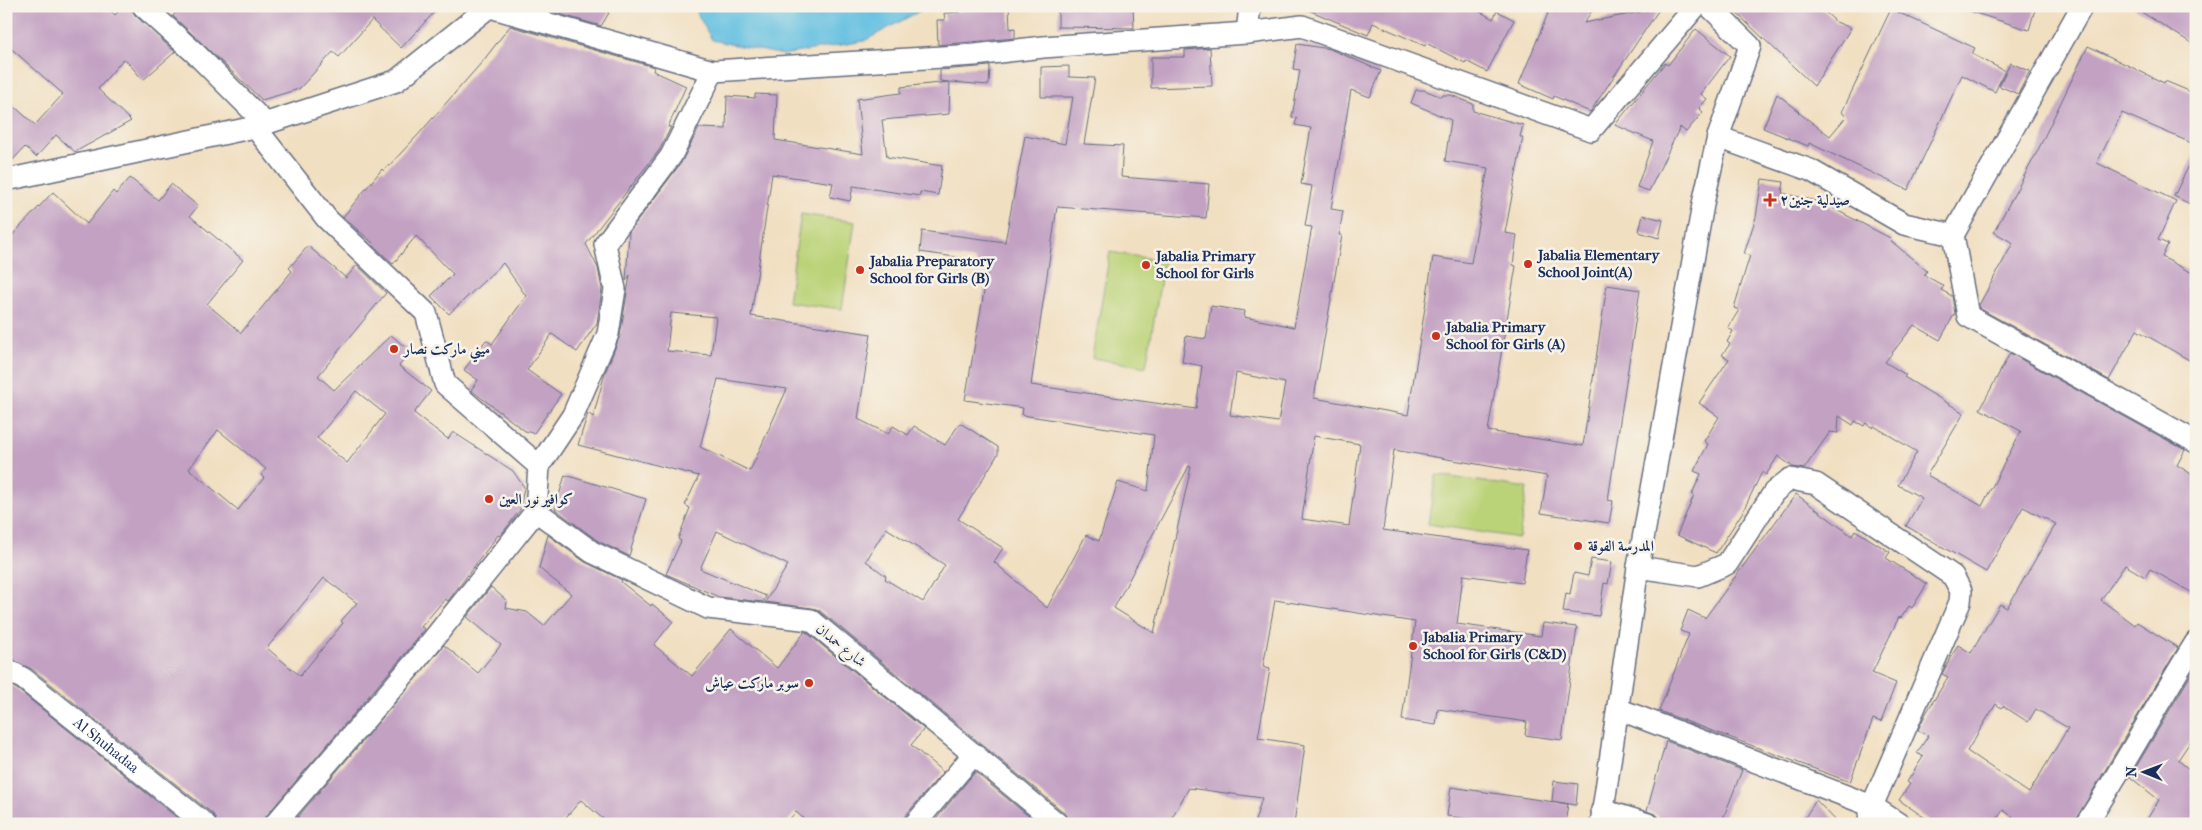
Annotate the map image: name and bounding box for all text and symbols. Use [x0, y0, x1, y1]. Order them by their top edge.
place label: صيدلية جنين٢ [1780, 191, 1850, 209]
marker: صيدلية جنين٢ [1764, 194, 1776, 206]
place label: Jabalia Elementary School Joint(A) [1536, 246, 1660, 281]
place label: Jabalia Primary School for Girls [1154, 247, 1256, 282]
place label: Jabalia Preparatory School for Girls (B) [868, 252, 995, 287]
marker: Jabalia Elementary School Joint(A) [1522, 258, 1534, 270]
marker: Jabalia Primary School for Girls [1140, 259, 1152, 271]
marker: Jabalia Preparatory School for Girls (B) [854, 264, 866, 276]
place label: Jabalia Primary School for Girls (A) [1444, 318, 1565, 353]
marker: Jabalia Primary School for Girls (A) [1430, 330, 1442, 342]
place label: ميني ماركت نصار [402, 340, 490, 363]
marker: ميني ماركت نصار [388, 343, 400, 355]
place label: كوافير نور العين [499, 490, 573, 508]
marker: كوافير نور العين [483, 493, 495, 505]
place label: المدرسة الفوقة [1588, 537, 1654, 555]
marker: المدرسة الفوقة [1572, 540, 1584, 552]
street label: شارع حمدان [810, 619, 870, 674]
place label: Jabalia Primary School for Girls (C&D) [1421, 628, 1566, 663]
marker: Jabalia Primary School for Girls (C&D) [1407, 640, 1419, 652]
place label: سوبر ماركت عياش [705, 674, 799, 692]
marker: سوبر ماركت عياش [803, 677, 815, 689]
street label: Al Shuhadaa [69, 713, 144, 777]
north arrow [2120, 748, 2170, 798]
text: N [2123, 766, 2140, 777]

